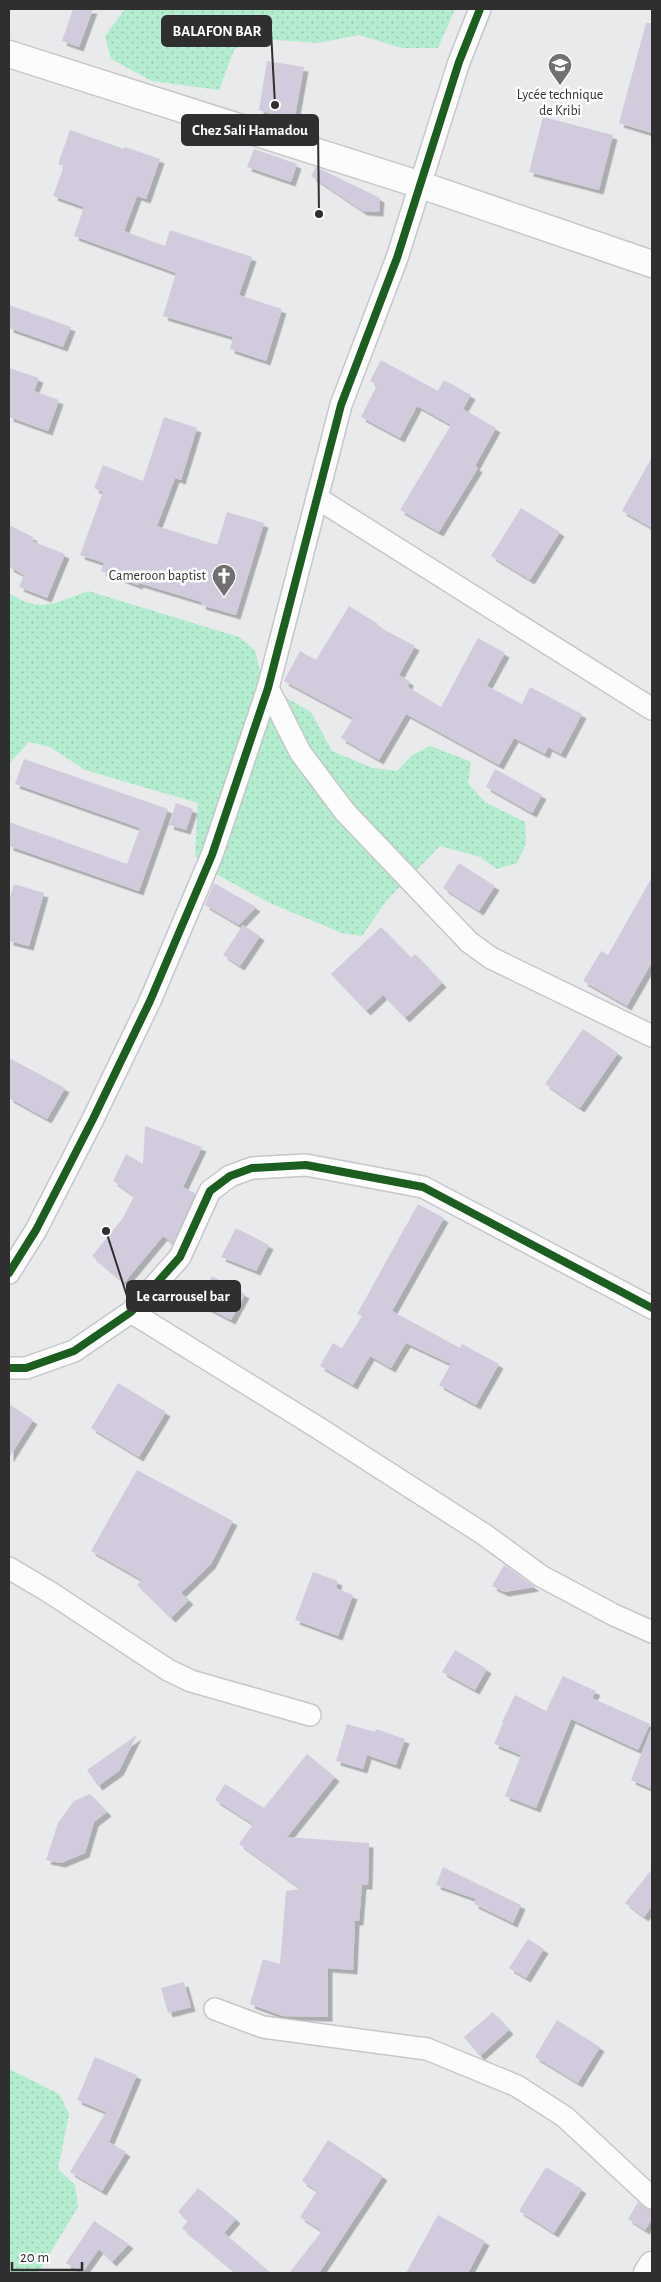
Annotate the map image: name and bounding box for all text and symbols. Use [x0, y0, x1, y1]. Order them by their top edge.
callout: BALAFON BAR [162, 16, 271, 46]
text: BALAFON BAR [173, 24, 262, 39]
school or university icon: Lycée technique de Kribi [547, 52, 573, 86]
place label: Lycée technique de Kribi [517, 88, 603, 118]
callout: Chez Sali Hamadou [182, 115, 318, 145]
text: Chez Sali Hamadou [192, 123, 308, 138]
church icon: Cameroon baptist [211, 563, 237, 597]
place label: Cameroon baptist [109, 569, 207, 583]
callout: Le carrousel bar [127, 1281, 240, 1311]
text: Le carrousel bar [136, 1289, 230, 1304]
scale bar [12, 2240, 82, 2272]
text: 20 m [20, 2250, 49, 2265]

